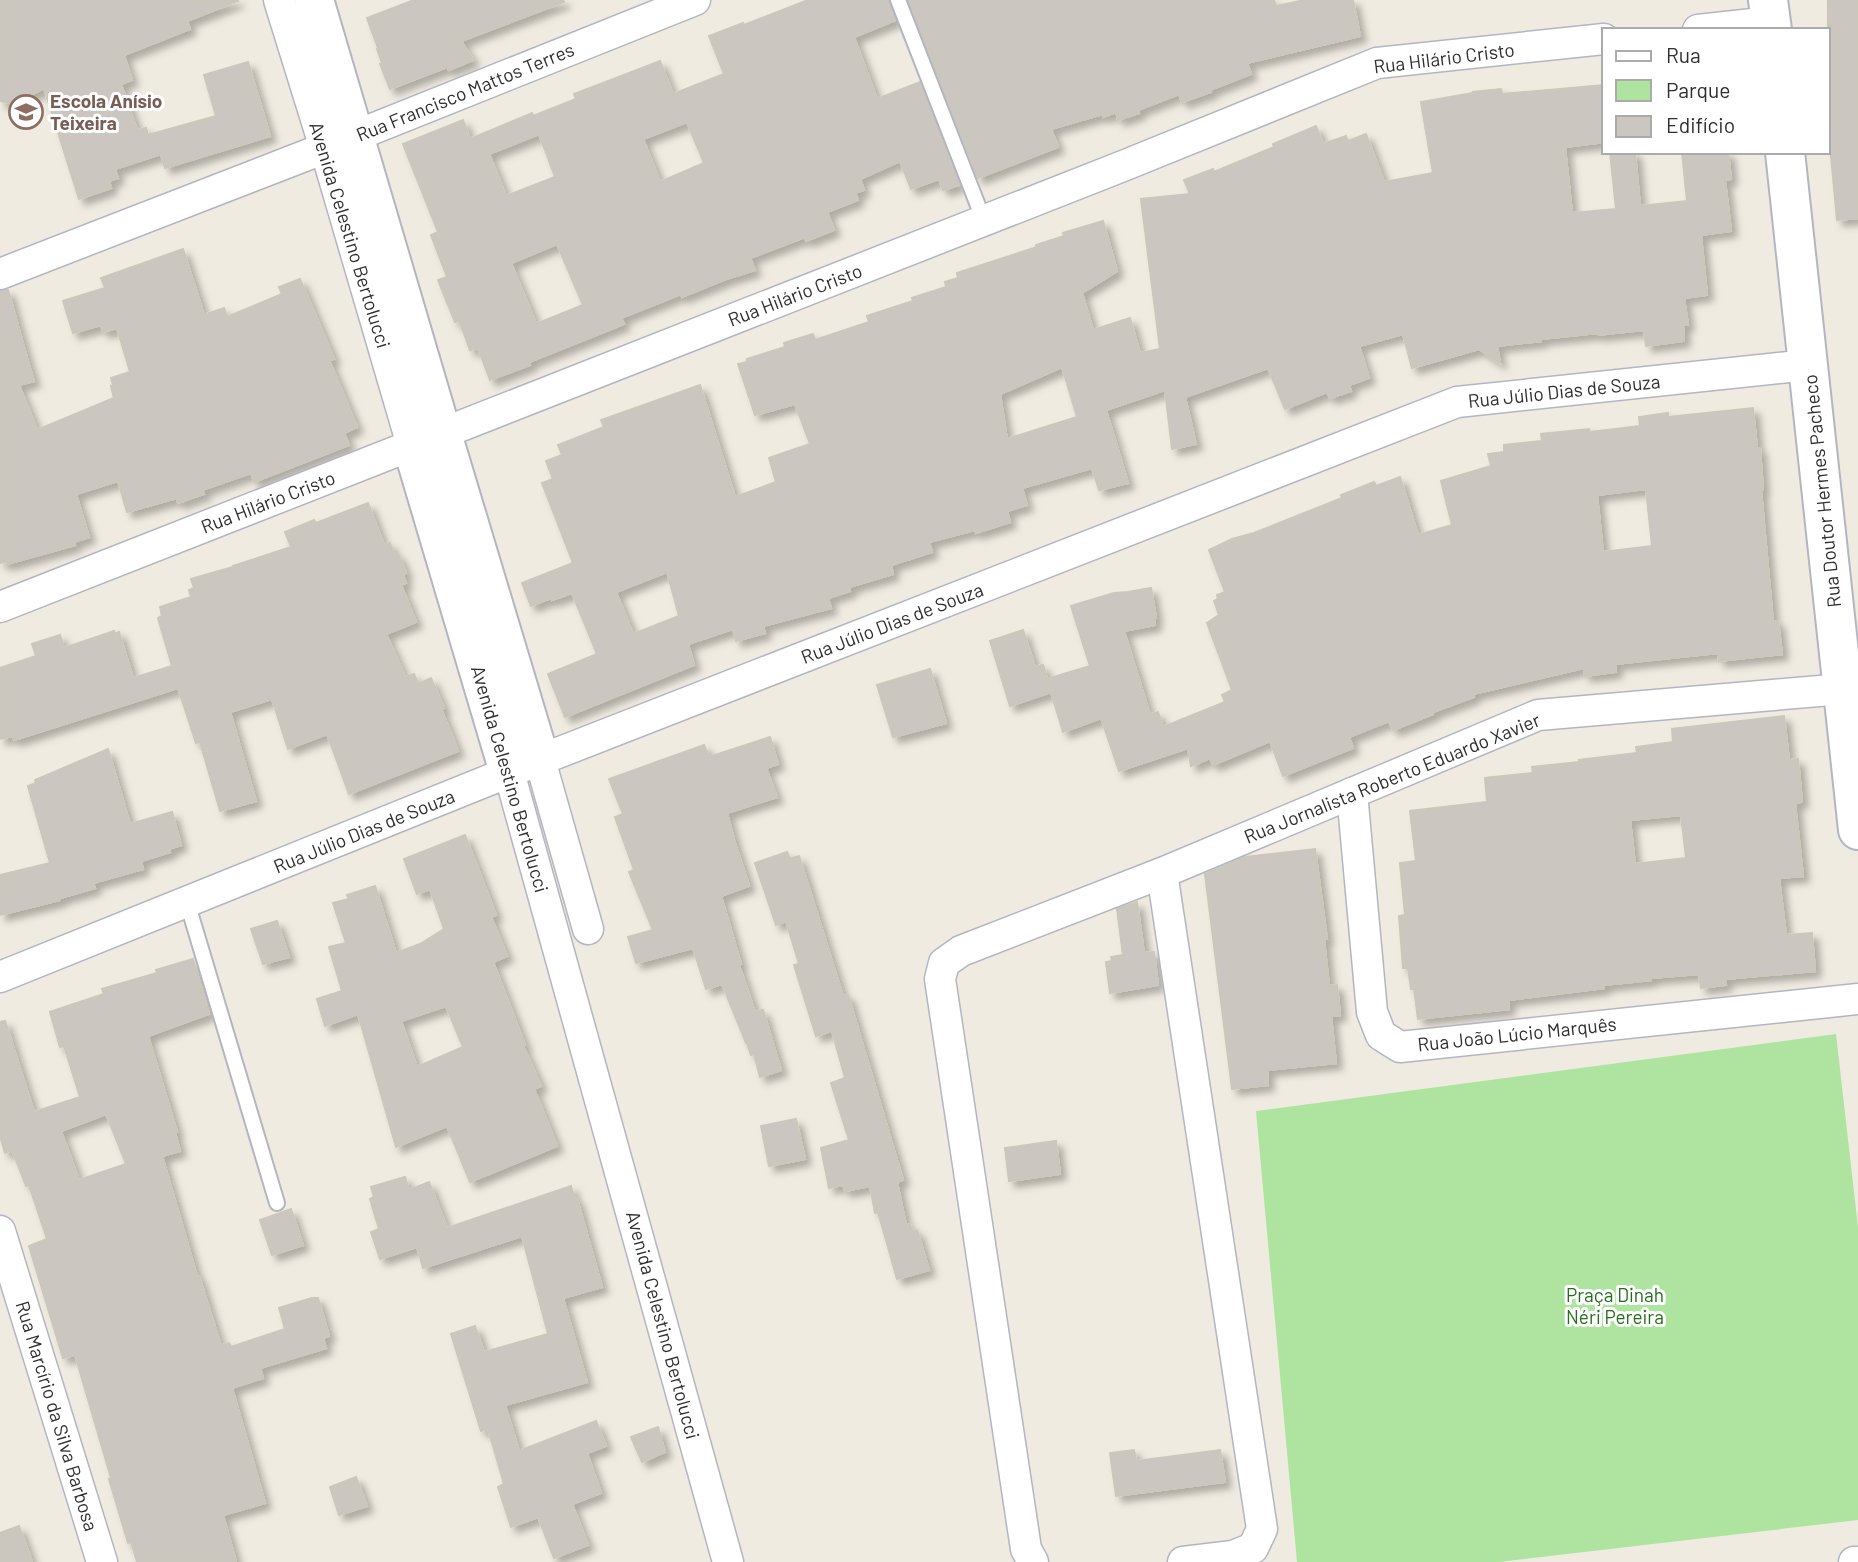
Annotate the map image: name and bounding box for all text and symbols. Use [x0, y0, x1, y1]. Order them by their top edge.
legend [1602, 28, 1830, 154]
street label: Rua Francisco Mattos Terres [353, 37, 577, 146]
street label: Rua Hilário Cristo [1372, 37, 1516, 78]
text: Rua [1666, 42, 1701, 67]
text: Parque [1666, 77, 1731, 102]
place label: Escola Anísio Teixeira [50, 89, 162, 134]
school or university icon: Escola Anísio Teixeira [7, 93, 45, 131]
text: Edifício [1666, 112, 1735, 137]
street label: Avenida Celestino Bertolucci [305, 119, 396, 351]
street label: Rua Hilário Cristo [724, 258, 865, 331]
street label: Rua Júlio Dias de Souza [1467, 369, 1661, 412]
street label: Rua Doutor Hermes Pacheco [1798, 373, 1845, 609]
street label: Rua Hilário Cristo [197, 465, 338, 538]
street label: Rua Júlio Dias de Souza [797, 577, 986, 668]
street label: Avenida Celestino Bertolucci [467, 663, 554, 895]
street label: Rua Jornalista Roberto Eduardo Xavier [1240, 707, 1543, 848]
street label: Rua Júlio Dias de Souza [270, 784, 458, 877]
street label: Rua João Lúcio Marquês [1416, 1012, 1618, 1055]
street label: Avenida Celestino Bertolucci [622, 1208, 705, 1441]
park label: Praça Dinah Néri Pereira [1566, 1283, 1664, 1328]
street label: Rua Marcírio da Silva Barbosa [11, 1298, 104, 1534]

